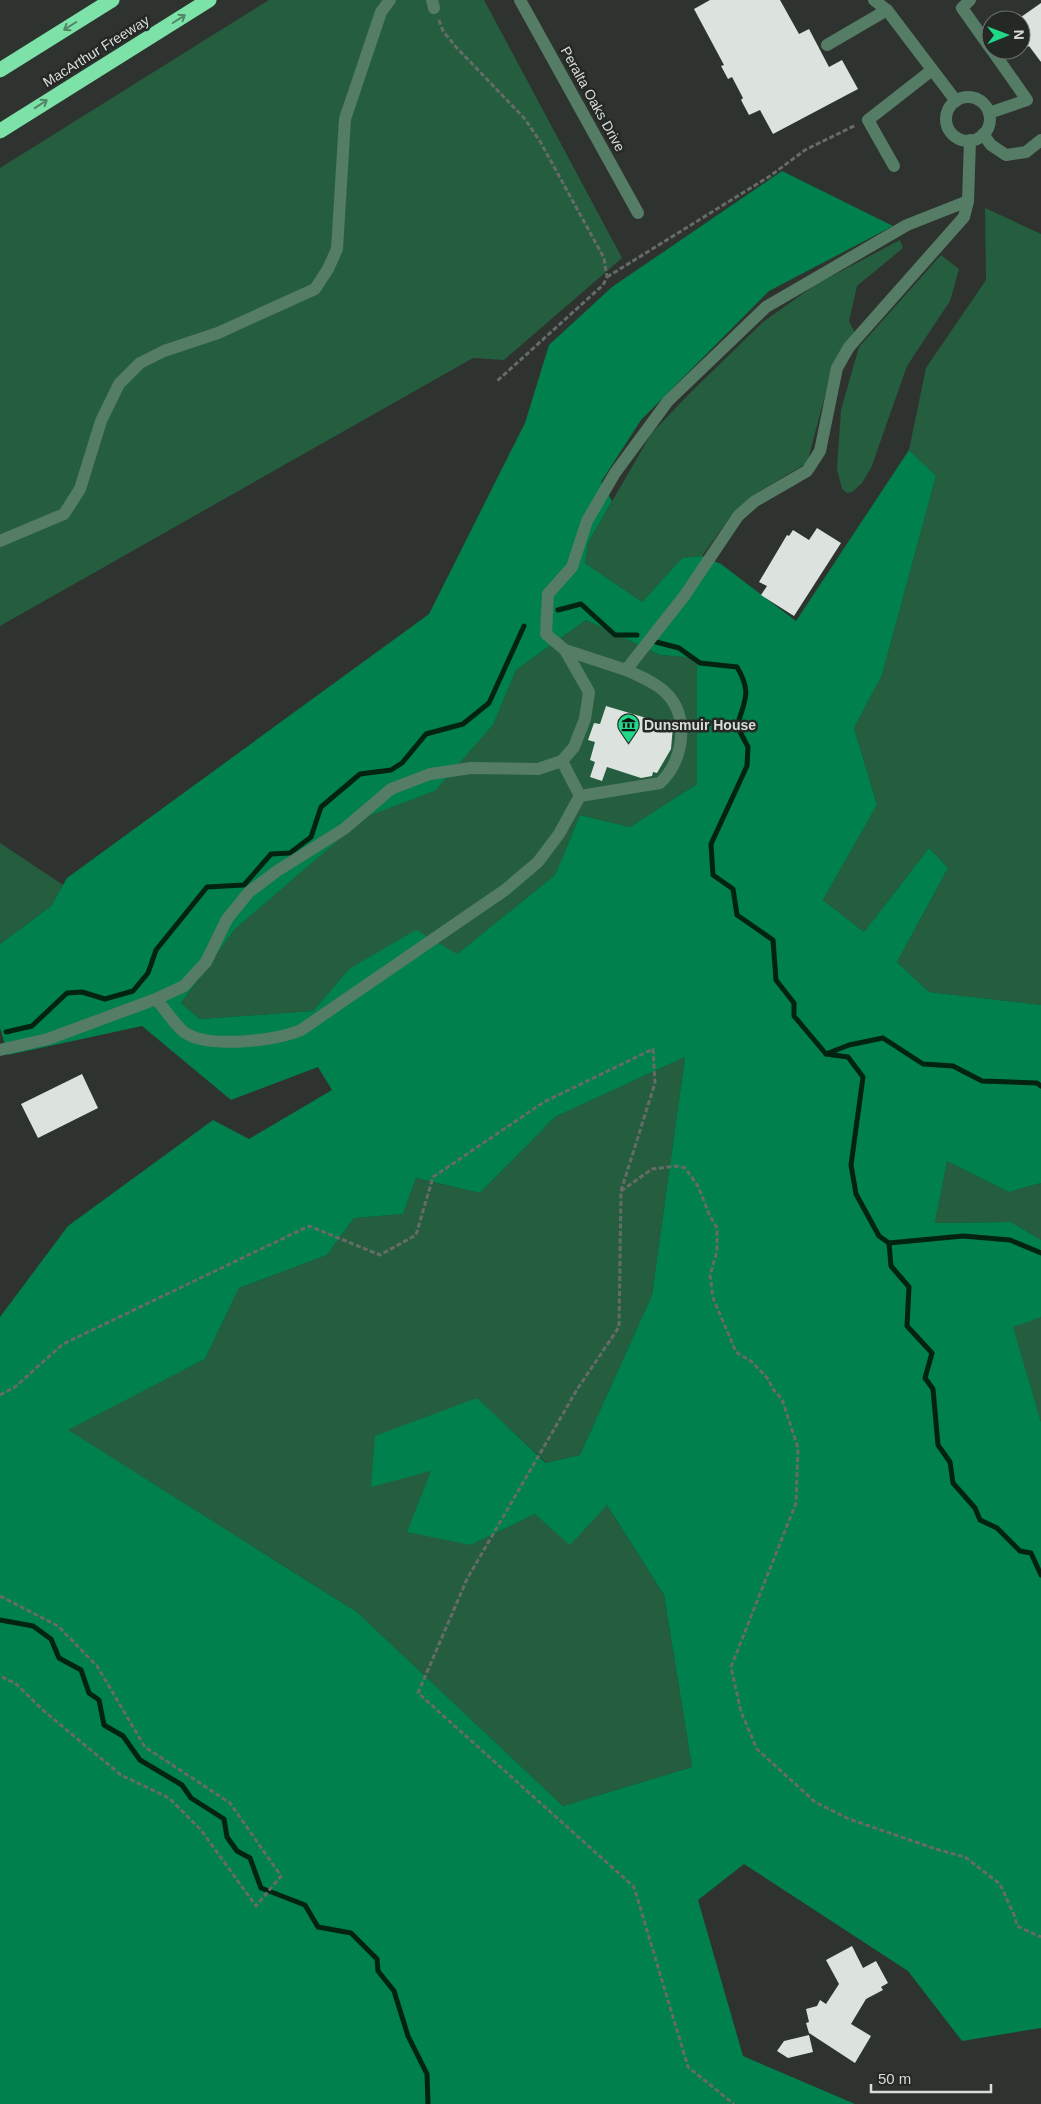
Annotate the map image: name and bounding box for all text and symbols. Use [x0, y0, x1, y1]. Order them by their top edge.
north arrow [981, 10, 1031, 60]
street label: MacArthur Freeway [40, 12, 152, 90]
one-way arrow [172, 13, 186, 23]
one-way arrow [64, 21, 78, 31]
text: N [1011, 30, 1027, 40]
street label: Peralta Oaks Drive [558, 44, 629, 154]
one-way arrow [34, 99, 48, 110]
museum icon: Dunsmuir House [616, 713, 640, 744]
place label: Dunsmuir House [644, 717, 756, 733]
scale bar [871, 2062, 991, 2094]
text: 50 m [878, 2070, 911, 2087]

